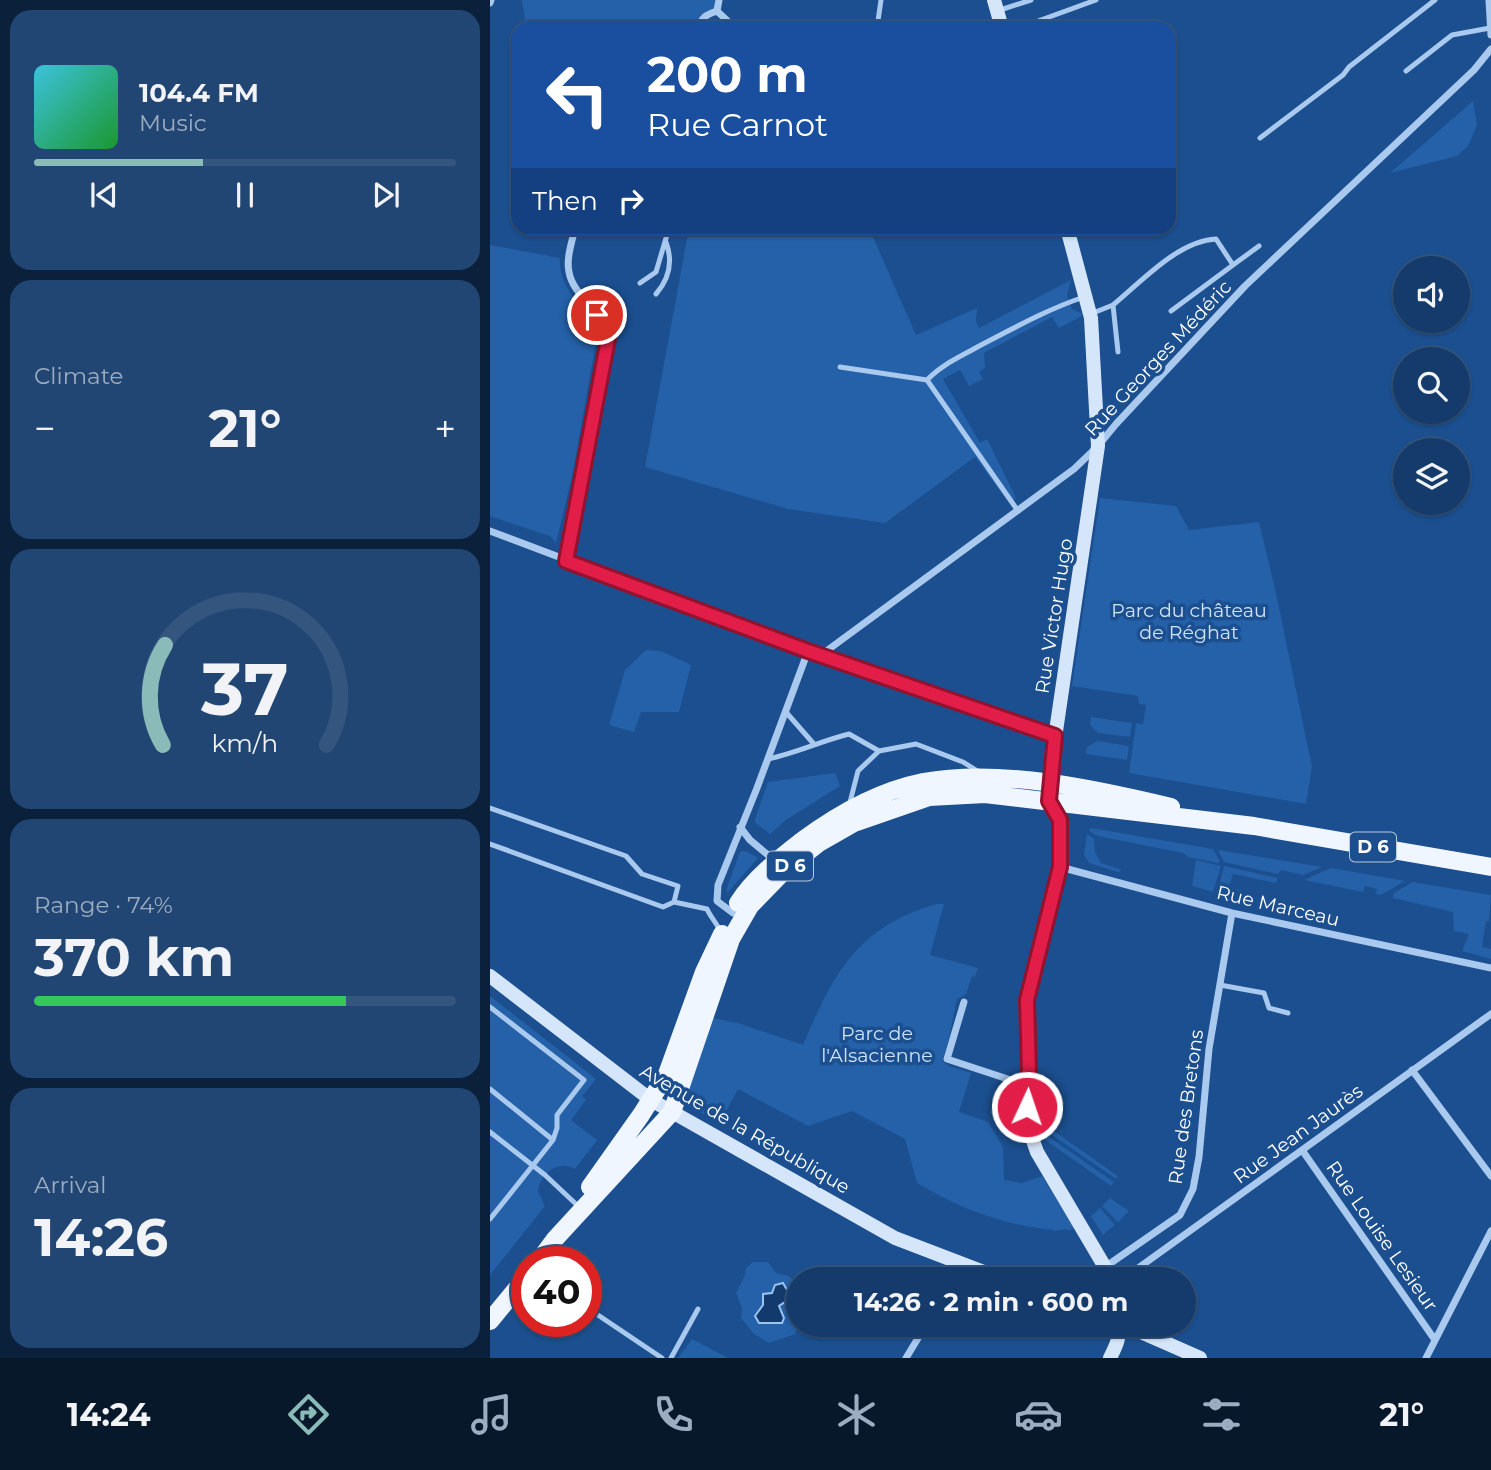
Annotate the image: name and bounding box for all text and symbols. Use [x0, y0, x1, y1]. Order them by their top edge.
text: 200 m [647, 45, 808, 104]
icon: left [532, 49, 623, 140]
text: 104.4 FM [139, 77, 259, 109]
text: Rue Carnot [647, 105, 828, 144]
text: Music [139, 109, 207, 137]
icon: previous [85, 176, 123, 214]
icon: pause [226, 176, 264, 214]
icon: next [367, 176, 405, 214]
icon: right [612, 182, 650, 220]
text: Then [532, 185, 598, 217]
map controls [1393, 256, 1470, 515]
button: sound [1393, 256, 1470, 333]
street label: Rue Georges Médéric [1080, 275, 1236, 441]
pin [567, 285, 627, 345]
icon: arrive [578, 296, 616, 334]
button: search [1393, 347, 1470, 424]
text: Climate [34, 362, 123, 390]
text: 21° [209, 397, 281, 460]
text: − [34, 405, 56, 452]
text: + [434, 405, 456, 452]
button: layers [1393, 438, 1470, 515]
street label: Rue Victor Hugo [1030, 537, 1078, 695]
park label: Parc du château de Réghat [1111, 599, 1267, 644]
text: 37 [200, 645, 289, 733]
text: km/h [212, 728, 278, 758]
road number: D 6 [1350, 832, 1396, 862]
road number: D 6 [767, 852, 813, 880]
street label: Rue Marceau [1214, 881, 1342, 931]
text: Range · 74% [34, 891, 173, 919]
text: 370 km [34, 926, 234, 989]
park label: Parc de l'Alsacienne [821, 1022, 933, 1067]
street label: Rue des Bretons [1164, 1028, 1208, 1186]
street label: Avenue de la République [636, 1059, 854, 1199]
position arrow [990, 1070, 1064, 1144]
street label: Rue Jean Jaurès [1229, 1079, 1367, 1189]
street label: Rue Louise Lesieur [1321, 1156, 1443, 1316]
text: Arrival [34, 1171, 107, 1199]
text: 14:26 [34, 1206, 168, 1269]
speed limit sign: 40 [511, 1246, 602, 1337]
text: 14:26 · 2 min · 600 m [854, 1286, 1128, 1318]
icon: directions [284, 1390, 333, 1439]
icon: music [467, 1390, 516, 1439]
icon: phone [649, 1390, 698, 1439]
icon: climate [832, 1390, 881, 1439]
icon: car [1014, 1390, 1063, 1439]
icon: filters [1197, 1390, 1246, 1439]
text: 14:24 [67, 1395, 151, 1434]
text: 21° [1379, 1395, 1424, 1434]

